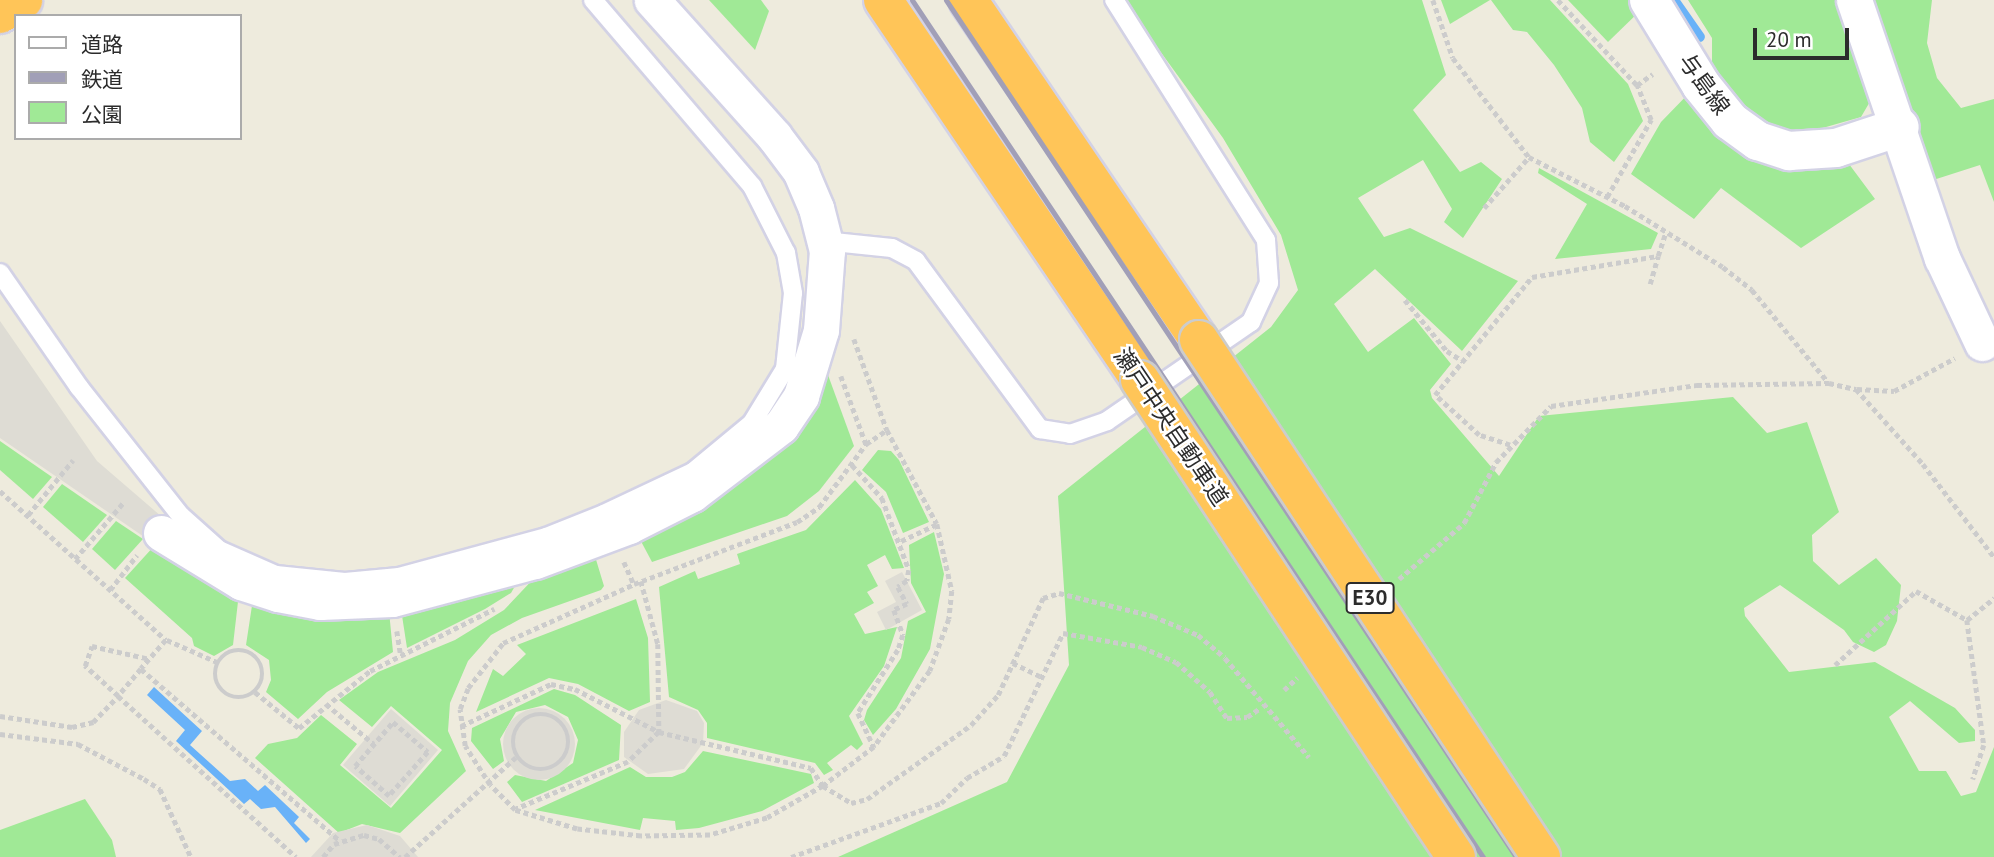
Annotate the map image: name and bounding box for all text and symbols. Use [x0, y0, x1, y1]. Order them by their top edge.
legend [14, 14, 242, 140]
scale bar [1756, 14, 1852, 58]
text: 20 m [1766, 26, 1812, 53]
text: 道路 [81, 31, 123, 58]
street label: 与島線 [1673, 48, 1735, 120]
text: 鉄道 [81, 66, 123, 93]
text: 公園 [81, 101, 123, 128]
street label: 瀬戸中央自動車道 [1108, 343, 1234, 511]
road number: E30 [1346, 580, 1394, 616]

